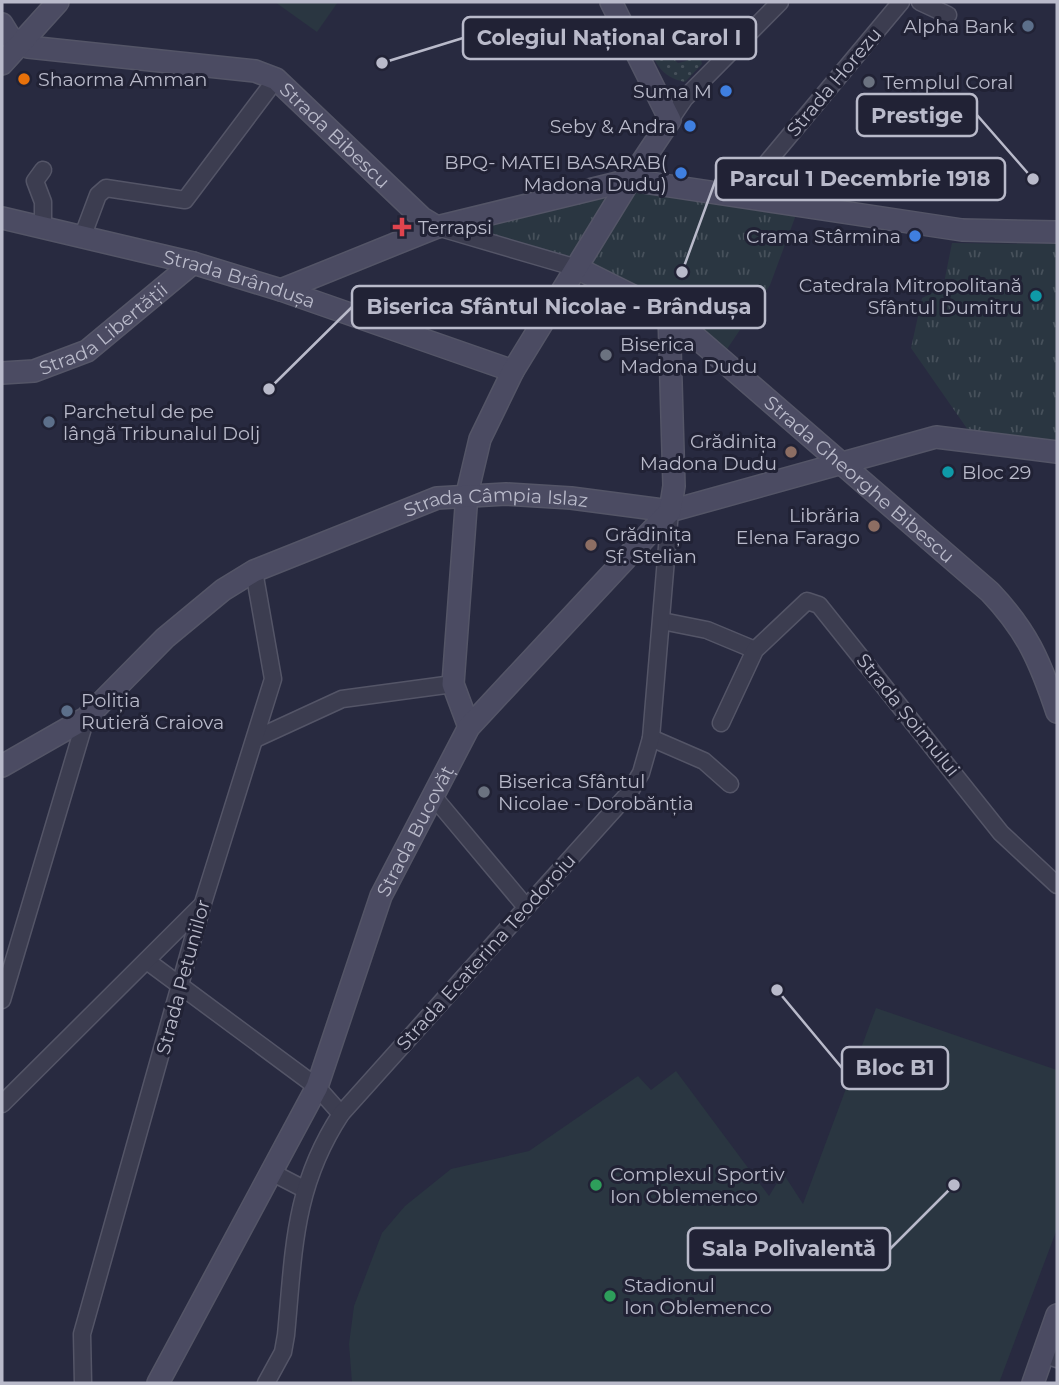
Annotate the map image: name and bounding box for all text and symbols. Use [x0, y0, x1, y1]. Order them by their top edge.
place label: Alpha Bank [904, 15, 1015, 38]
callout: Colegiul Național Carol I [463, 17, 756, 59]
marker: Alpha Bank [1020, 18, 1036, 34]
street label: Strada Horezu [782, 23, 886, 141]
text: Colegiul Național Carol I [477, 25, 741, 51]
place label: Shaorma Amman [38, 68, 207, 91]
marker: Shaorma Amman [16, 71, 32, 87]
place label: Templul Coral [883, 71, 1013, 94]
marker: Templul Coral [861, 74, 877, 90]
street label: Strada Bibescu [275, 77, 395, 193]
place label: Suma M [633, 80, 712, 103]
marker: Suma M [718, 83, 734, 99]
callout: Prestige [857, 94, 977, 136]
text: Prestige [871, 103, 963, 128]
place label: Seby & Andra [550, 115, 676, 138]
marker: Seby & Andra [682, 118, 698, 134]
place label: BPQ- MATEI BASARAB( Madona Dudu) [444, 151, 667, 196]
callout: Parcul 1 Decembrie 1918 [716, 158, 1005, 200]
marker: BPQ- MATEI BASARAB( Madona Dudu) [673, 165, 689, 181]
text: Parcul 1 Decembrie 1918 [730, 166, 991, 191]
place label: Terrapsi [418, 216, 492, 239]
marker: Terrapsi [392, 217, 412, 237]
place label: Crama Stârmina [746, 225, 901, 248]
marker: Crama Stârmina [907, 228, 923, 244]
street label: Strada Brândușa [161, 245, 319, 313]
place label: Catedrala Mitropolitană Sfântul Dumitru [799, 274, 1022, 319]
street label: Strada Libertății [36, 278, 172, 380]
callout: Biserica Sfântul Nicolae - Brândușa [352, 286, 765, 328]
marker: Catedrala Mitropolitană Sfântul Dumitru [1028, 288, 1044, 304]
text: Biserica Sfântul Nicolae - Brândușa [367, 294, 751, 320]
place label: Biserica Madona Dudu [620, 333, 757, 378]
marker: Biserica Madona Dudu [598, 347, 614, 363]
street label: Strada Gheorghe Bibescu [760, 391, 959, 568]
place label: Parchetul de pe lângă Tribunalul Dolj [63, 400, 260, 445]
marker: Parchetul de pe lângă Tribunalul Dolj [41, 414, 57, 430]
place label: Grădinița Madona Dudu [640, 430, 777, 475]
marker: Grădinița Madona Dudu [783, 444, 799, 460]
place label: Bloc 29 [962, 461, 1031, 484]
marker: Bloc 29 [940, 464, 956, 480]
street label: Strada Câmpia Islaz [400, 482, 590, 522]
place label: Librăria Elena Farago [736, 504, 860, 549]
marker: Librăria Elena Farago [866, 518, 882, 534]
place label: Grădinița Sf. Stelian [605, 523, 697, 568]
marker: Grădinița Sf. Stelian [583, 537, 599, 553]
street label: Strada Șoimului [851, 649, 965, 782]
place label: Poliția Rutieră Craiova [81, 689, 224, 734]
marker: Poliția Rutieră Craiova [59, 703, 75, 719]
street label: Strada Bucovăț [371, 761, 460, 900]
place label: Biserica Sfântul Nicolae - Dorobănția [498, 770, 694, 816]
marker: Biserica Sfântul Nicolae - Dorobănția [476, 784, 492, 800]
street label: Strada Ecaterina Teodoroiu [392, 849, 580, 1055]
street label: Strada Petuniilor [151, 897, 215, 1057]
callout: Bloc B1 [842, 1047, 948, 1089]
text: Bloc B1 [856, 1055, 934, 1080]
place label: Complexul Sportiv Ion Oblemenco [610, 1163, 785, 1208]
marker: Complexul Sportiv Ion Oblemenco [588, 1177, 604, 1193]
callout: Sala Polivalentă [688, 1228, 890, 1270]
text: Sala Polivalentă [702, 1236, 876, 1261]
place label: Stadionul Ion Oblemenco [624, 1274, 772, 1319]
marker: Stadionul Ion Oblemenco [602, 1288, 618, 1304]

